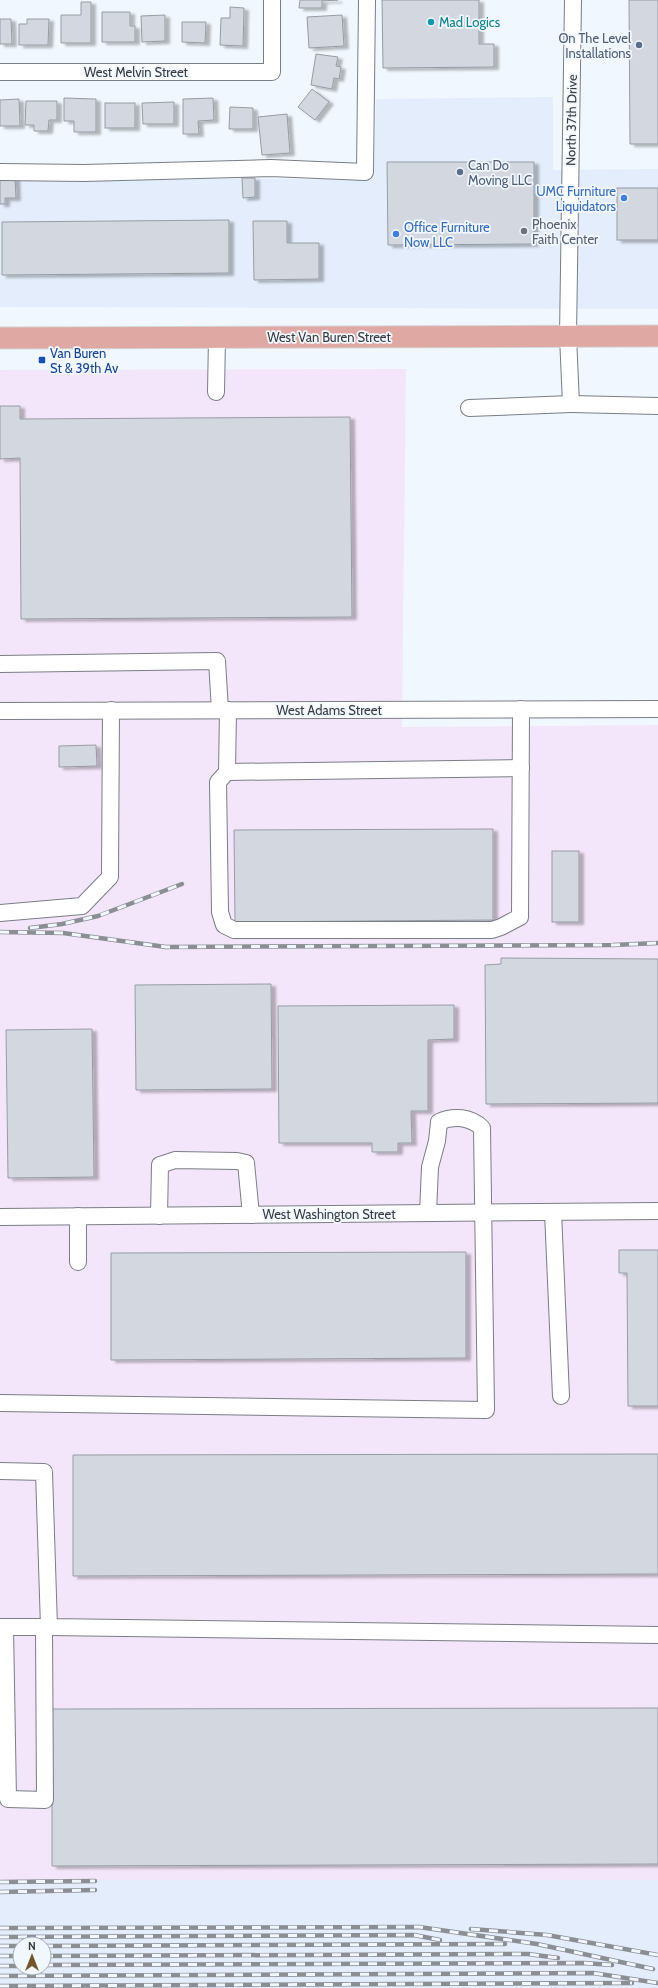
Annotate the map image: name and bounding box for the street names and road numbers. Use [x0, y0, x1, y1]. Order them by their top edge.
street label: West Melvin Street [84, 64, 189, 80]
street label: North 37th Drive [562, 74, 580, 166]
street label: West Van Buren Street [267, 329, 391, 345]
street label: West Adams Street [276, 702, 382, 718]
street label: West Washington Street [262, 1206, 396, 1222]

